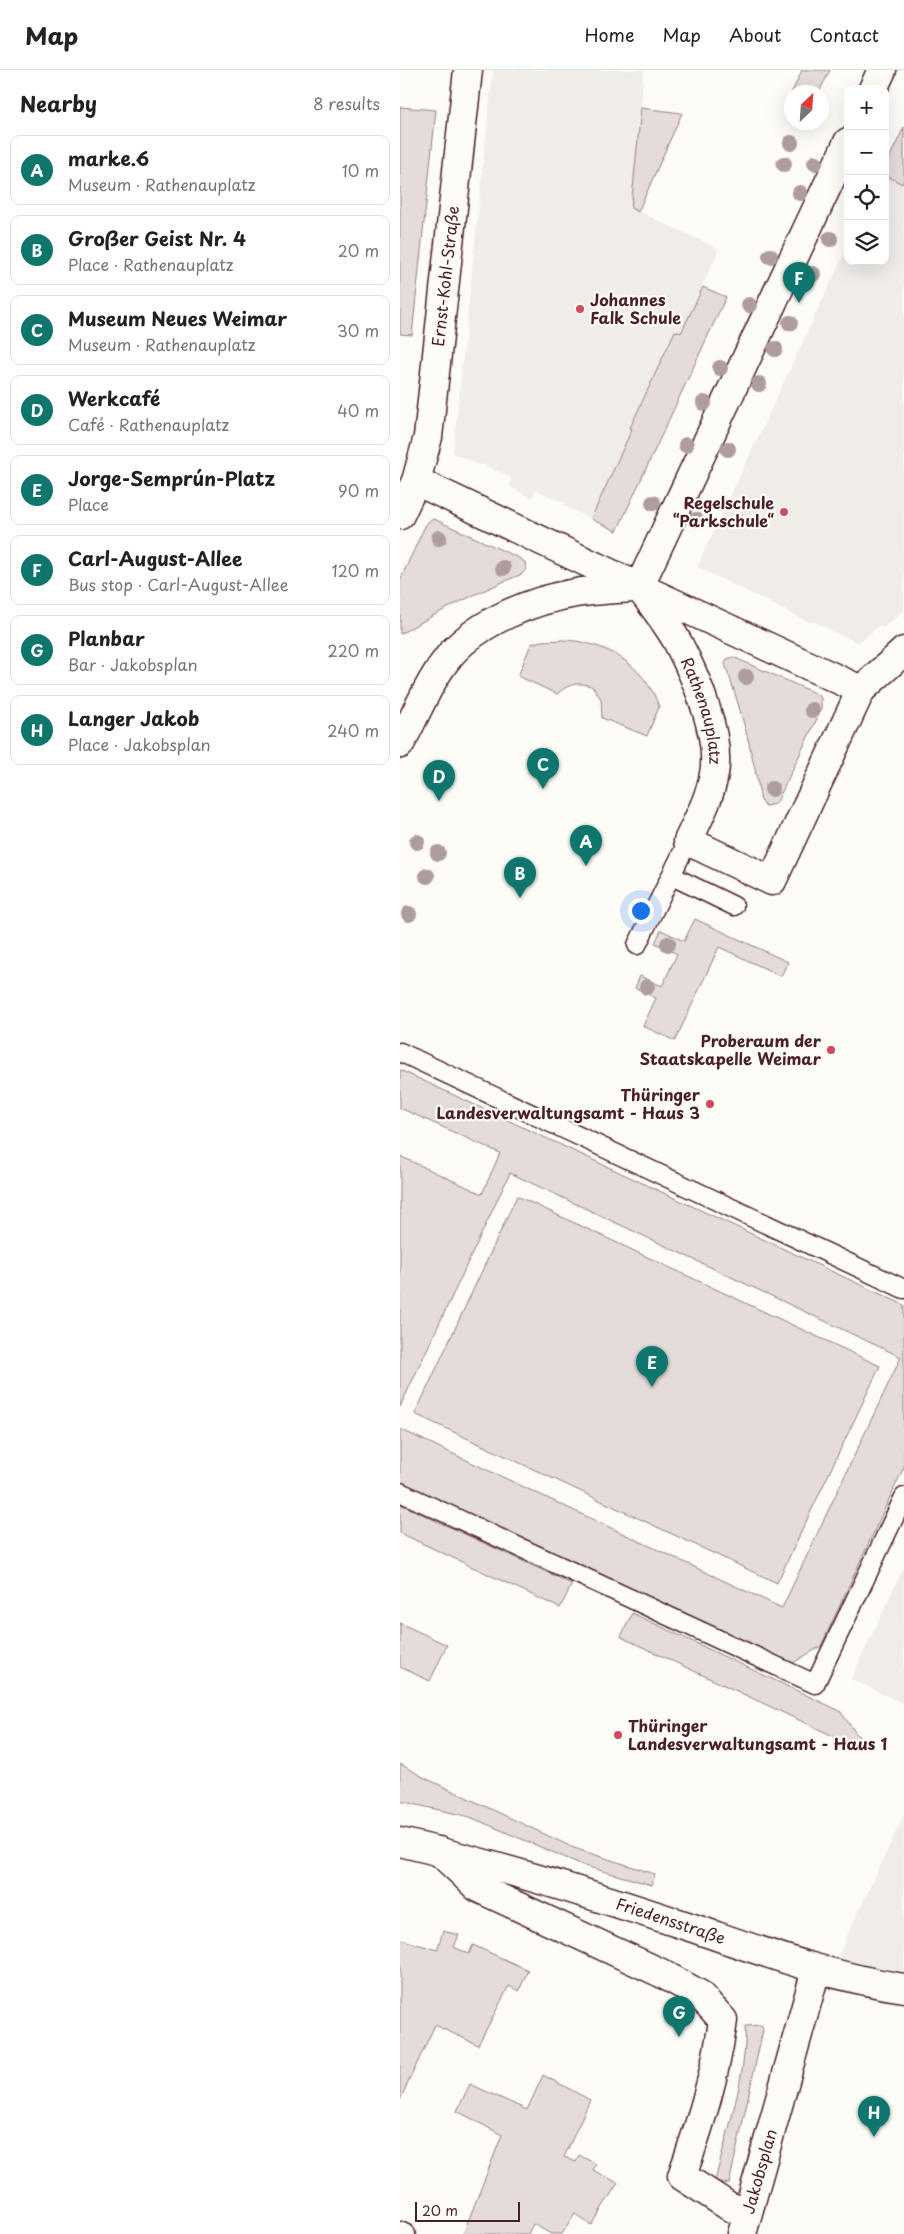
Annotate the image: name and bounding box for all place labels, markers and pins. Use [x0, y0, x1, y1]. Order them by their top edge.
pin: F [783, 262, 815, 303]
place label: Johannes Falk Schule [590, 287, 681, 329]
marker: Johannes Falk Schule [574, 303, 586, 315]
place label: Regelschule “Parkschule“ [673, 490, 774, 532]
marker: Regelschule “Parkschule“ [778, 506, 790, 518]
pin: C [527, 748, 559, 789]
pin: D [423, 760, 455, 801]
pin: A [570, 825, 602, 866]
pin: B [504, 857, 536, 898]
place label: Proberaum der Staatskapelle Weimar [639, 1028, 822, 1070]
marker: Proberaum der Staatskapelle Weimar [825, 1044, 837, 1056]
place label: Thüringer Landesverwaltungsamt - Haus 3 [437, 1082, 701, 1124]
marker: Thüringer Landesverwaltungsamt - Haus 3 [704, 1098, 716, 1110]
pin: E [636, 1346, 668, 1387]
place label: Thüringer Landesverwaltungsamt - Haus 1 [628, 1713, 888, 1755]
marker: Thüringer Landesverwaltungsamt - Haus 1 [612, 1729, 624, 1741]
pin: G [663, 1996, 695, 2037]
pin: H [858, 2096, 890, 2137]

